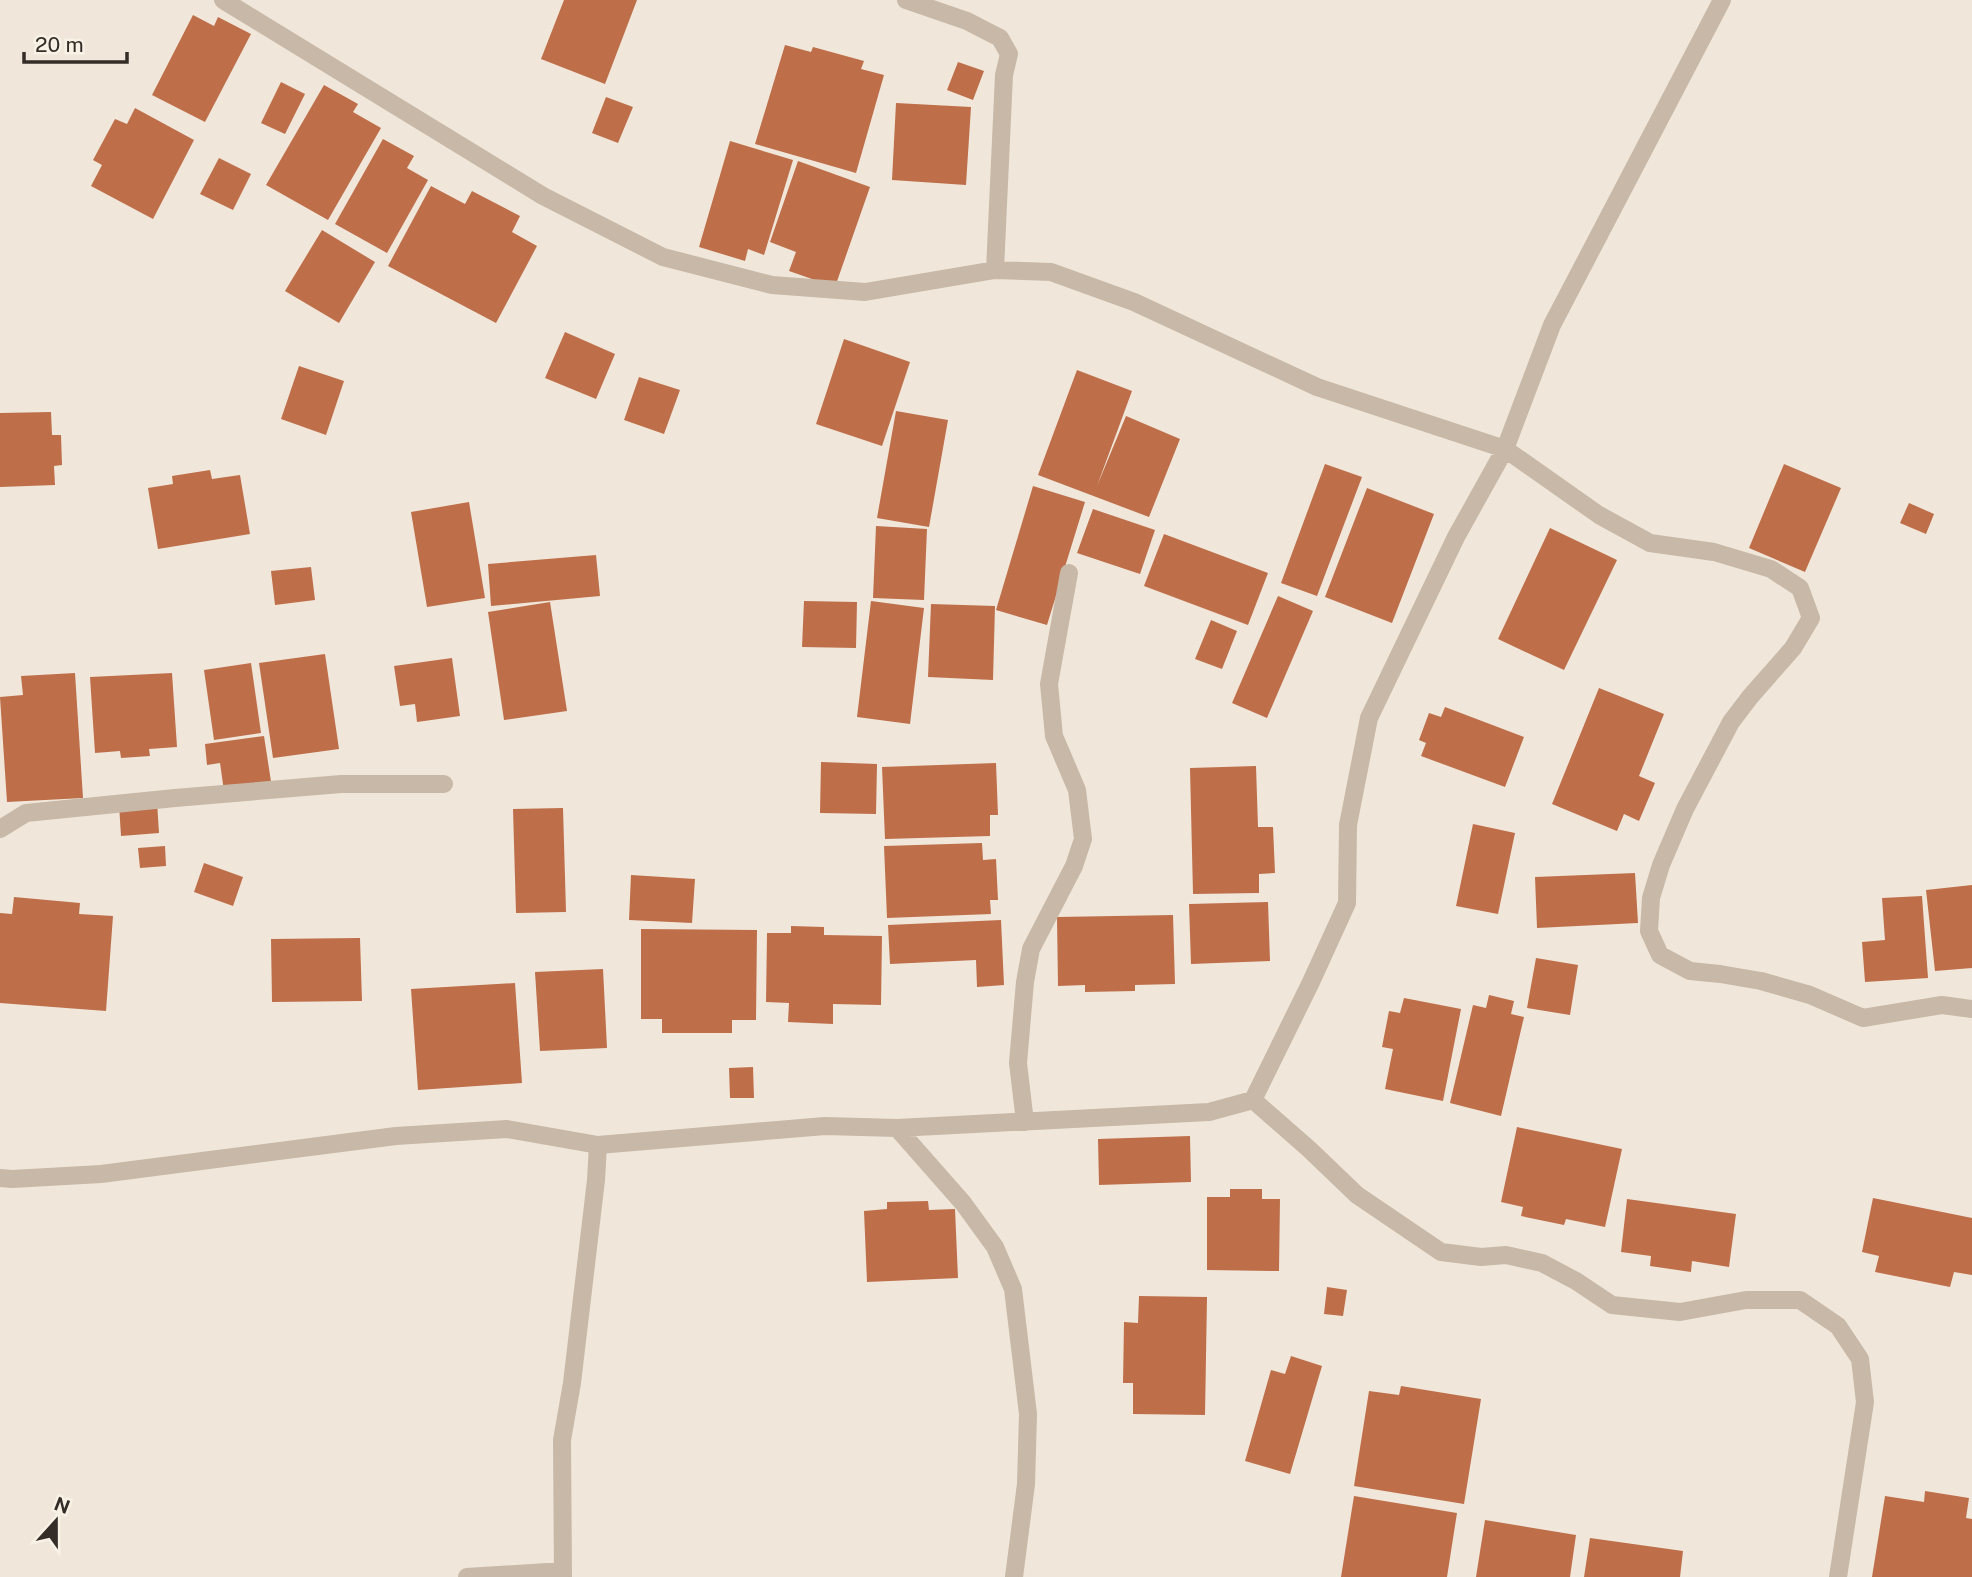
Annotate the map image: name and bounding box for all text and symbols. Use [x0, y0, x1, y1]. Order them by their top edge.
scale bar [24, 21, 128, 65]
text: 20 m [35, 32, 84, 57]
north arrow [21, 1486, 91, 1556]
text: N [51, 1492, 73, 1518]

